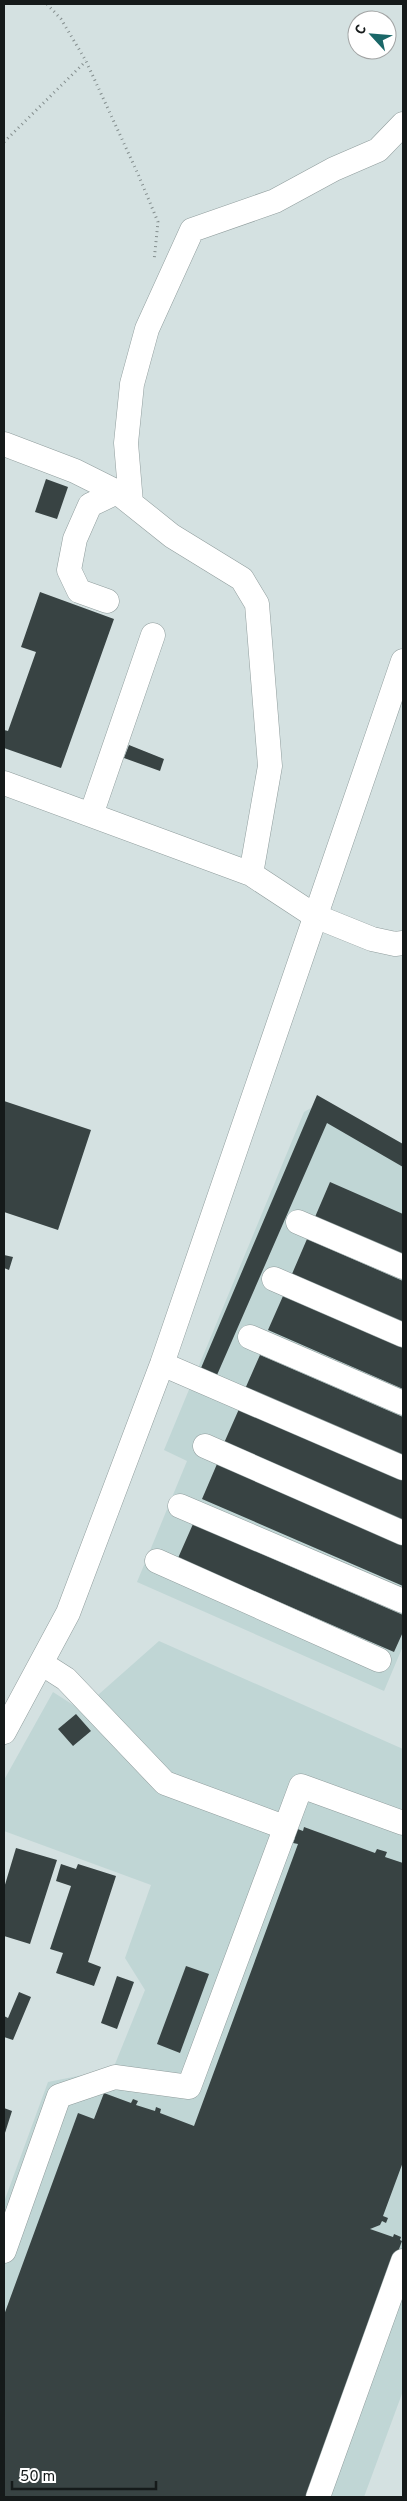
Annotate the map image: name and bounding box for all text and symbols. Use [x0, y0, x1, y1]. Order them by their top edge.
north arrow [347, 10, 397, 60]
text: С [352, 22, 371, 38]
scale bar [12, 2458, 156, 2490]
text: 50 m [20, 2468, 55, 2487]

